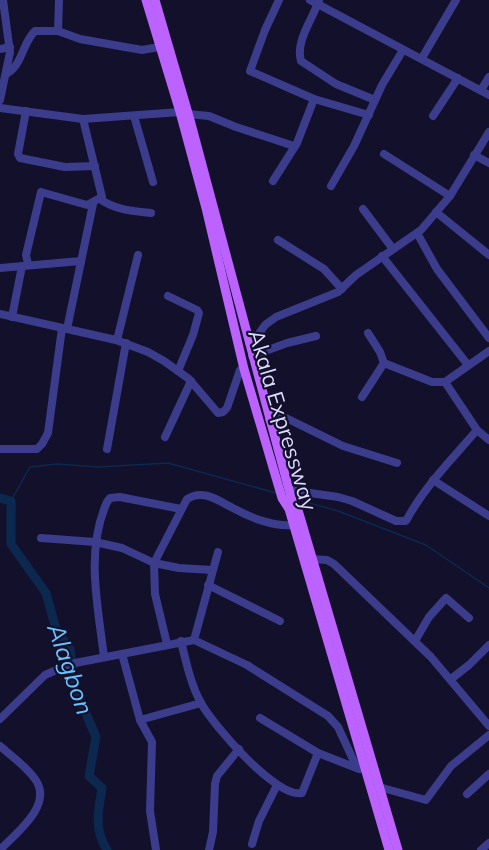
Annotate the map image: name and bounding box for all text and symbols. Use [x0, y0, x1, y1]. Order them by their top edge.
street label: Akala Expressway [242, 326, 324, 514]
water label: Alagbon [41, 619, 101, 719]

